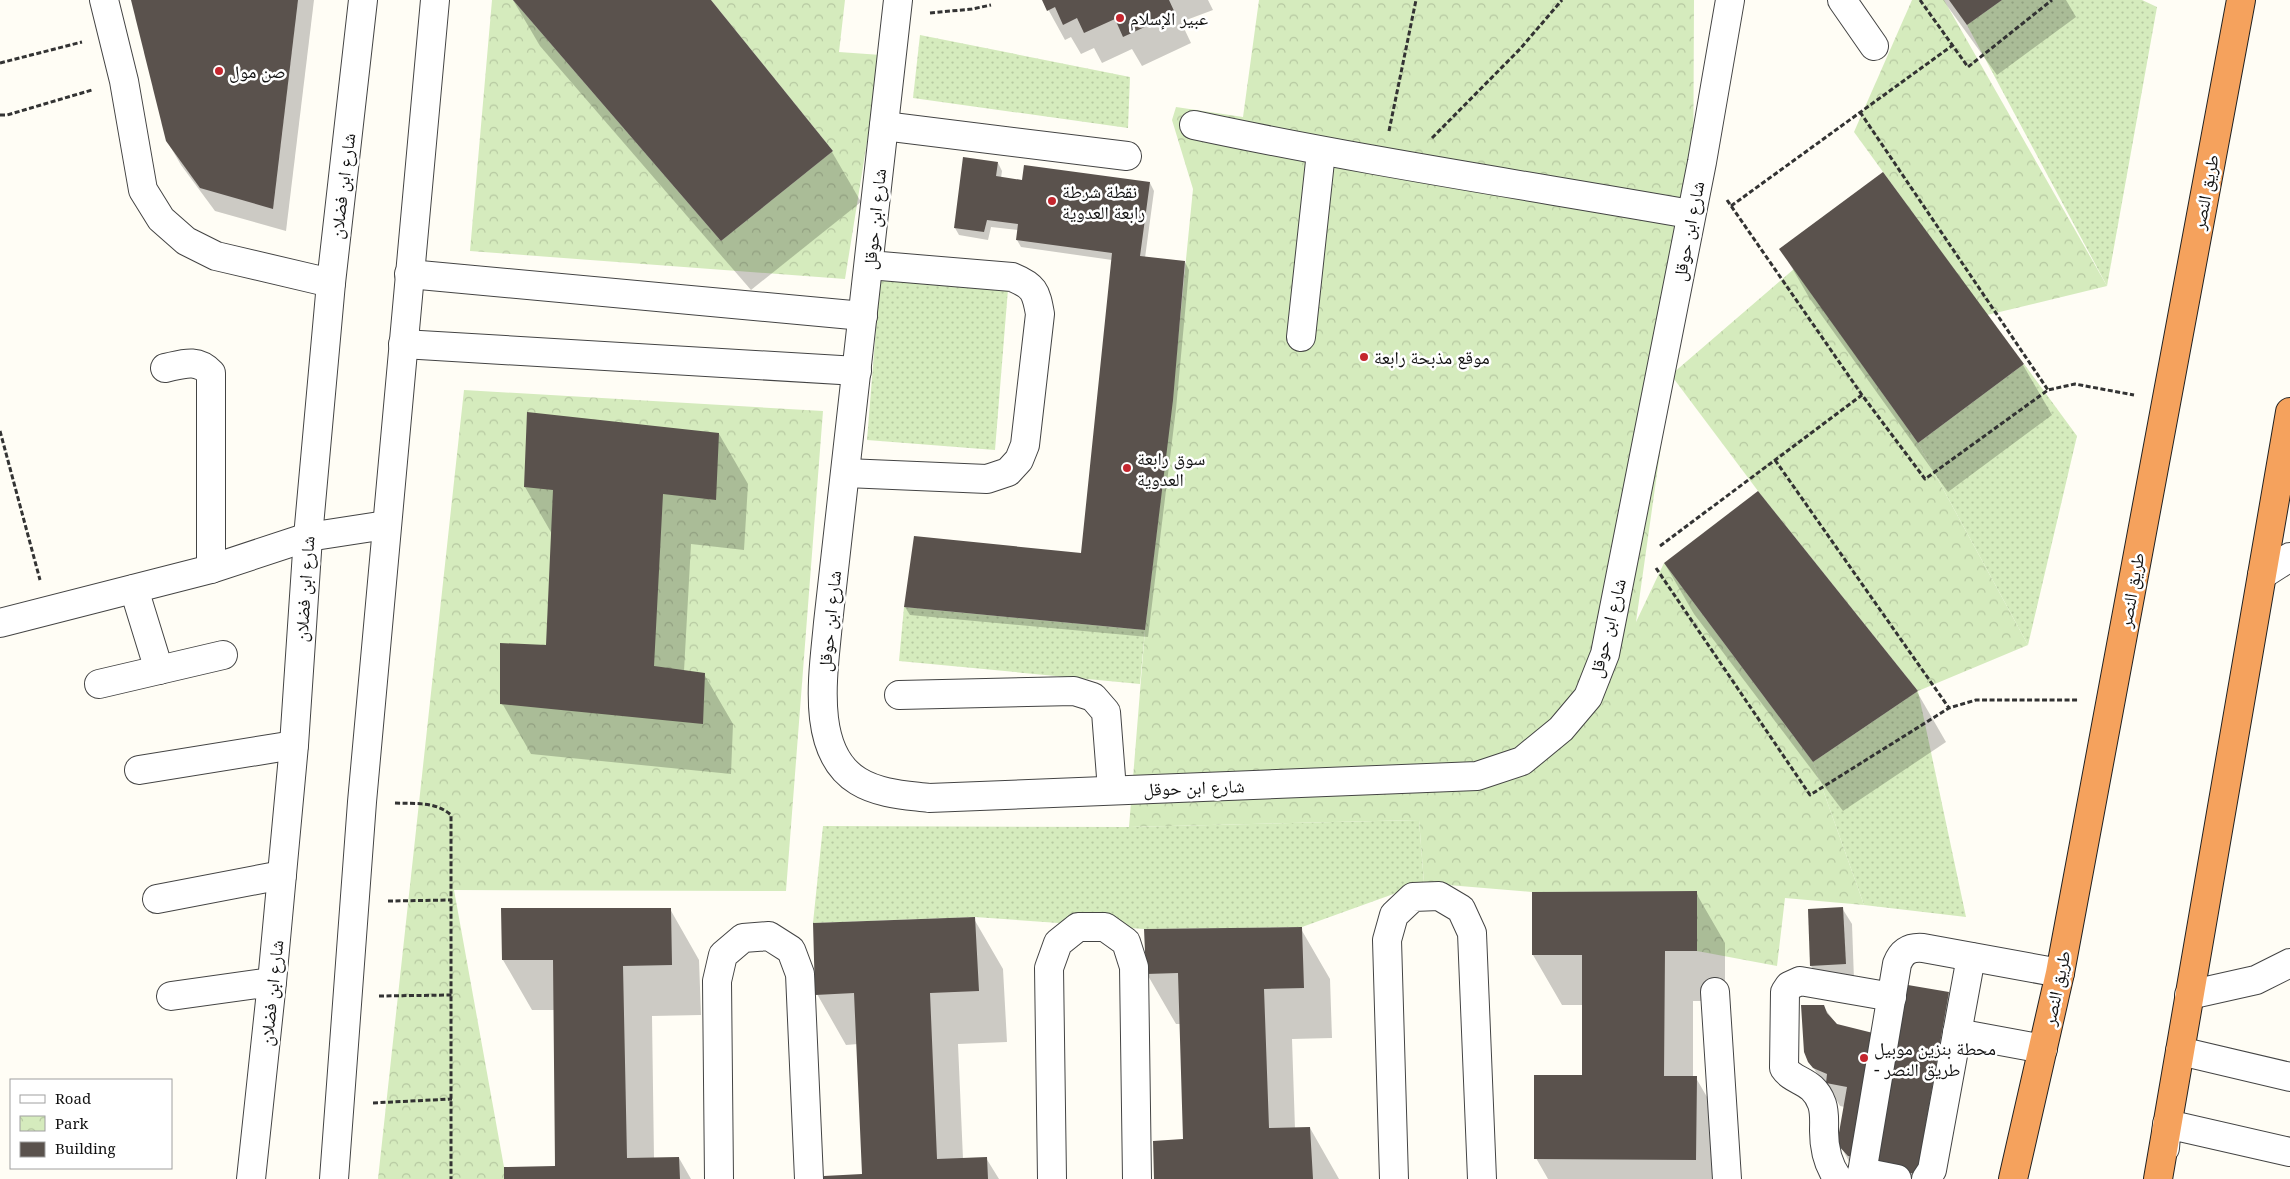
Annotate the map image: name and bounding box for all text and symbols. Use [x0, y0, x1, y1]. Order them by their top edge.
place label: عبير الإسلام [1130, 6, 1208, 31]
marker: عبير الإسلام [1114, 12, 1126, 24]
place label: صن مول [229, 59, 286, 83]
marker: صن مول [213, 65, 225, 77]
street label: شارع ابن فضلان [324, 132, 360, 240]
street label: طريق النصر [2186, 152, 2224, 233]
street label: شارع ابن حوقل [857, 167, 891, 271]
place label: نقطة شرطة رابعة العدوية [1062, 179, 1145, 224]
street label: شارع ابن حوقل [1667, 179, 1709, 283]
marker: نقطة شرطة رابعة العدوية [1046, 195, 1058, 207]
place label: موقع مذبحة رابعة [1374, 345, 1490, 370]
marker: موقع مذبحة رابعة [1358, 351, 1370, 363]
place label: سوق رابعة العدوية [1137, 446, 1205, 491]
marker: سوق رابعة العدوية [1121, 462, 1133, 474]
street label: شارع ابن فضلان [288, 535, 320, 643]
street label: طريق النصر [2112, 550, 2149, 631]
street label: شارع ابن حوقل [812, 569, 846, 673]
street label: شارع ابن حوقل [1583, 576, 1631, 680]
street label: شارع ابن حوقل [1143, 773, 1245, 801]
street label: شارع ابن فضلان [254, 939, 288, 1047]
street label: طريق النصر [2036, 948, 2076, 1029]
place label: محطة بنزين موبيل - طريق النصر [1874, 1036, 1996, 1081]
marker: محطة بنزين موبيل - طريق النصر [1858, 1052, 1870, 1064]
legend [10, 1079, 172, 1169]
text: Road [55, 1088, 91, 1108]
text: Park [55, 1113, 89, 1133]
text: Building [55, 1138, 116, 1158]

